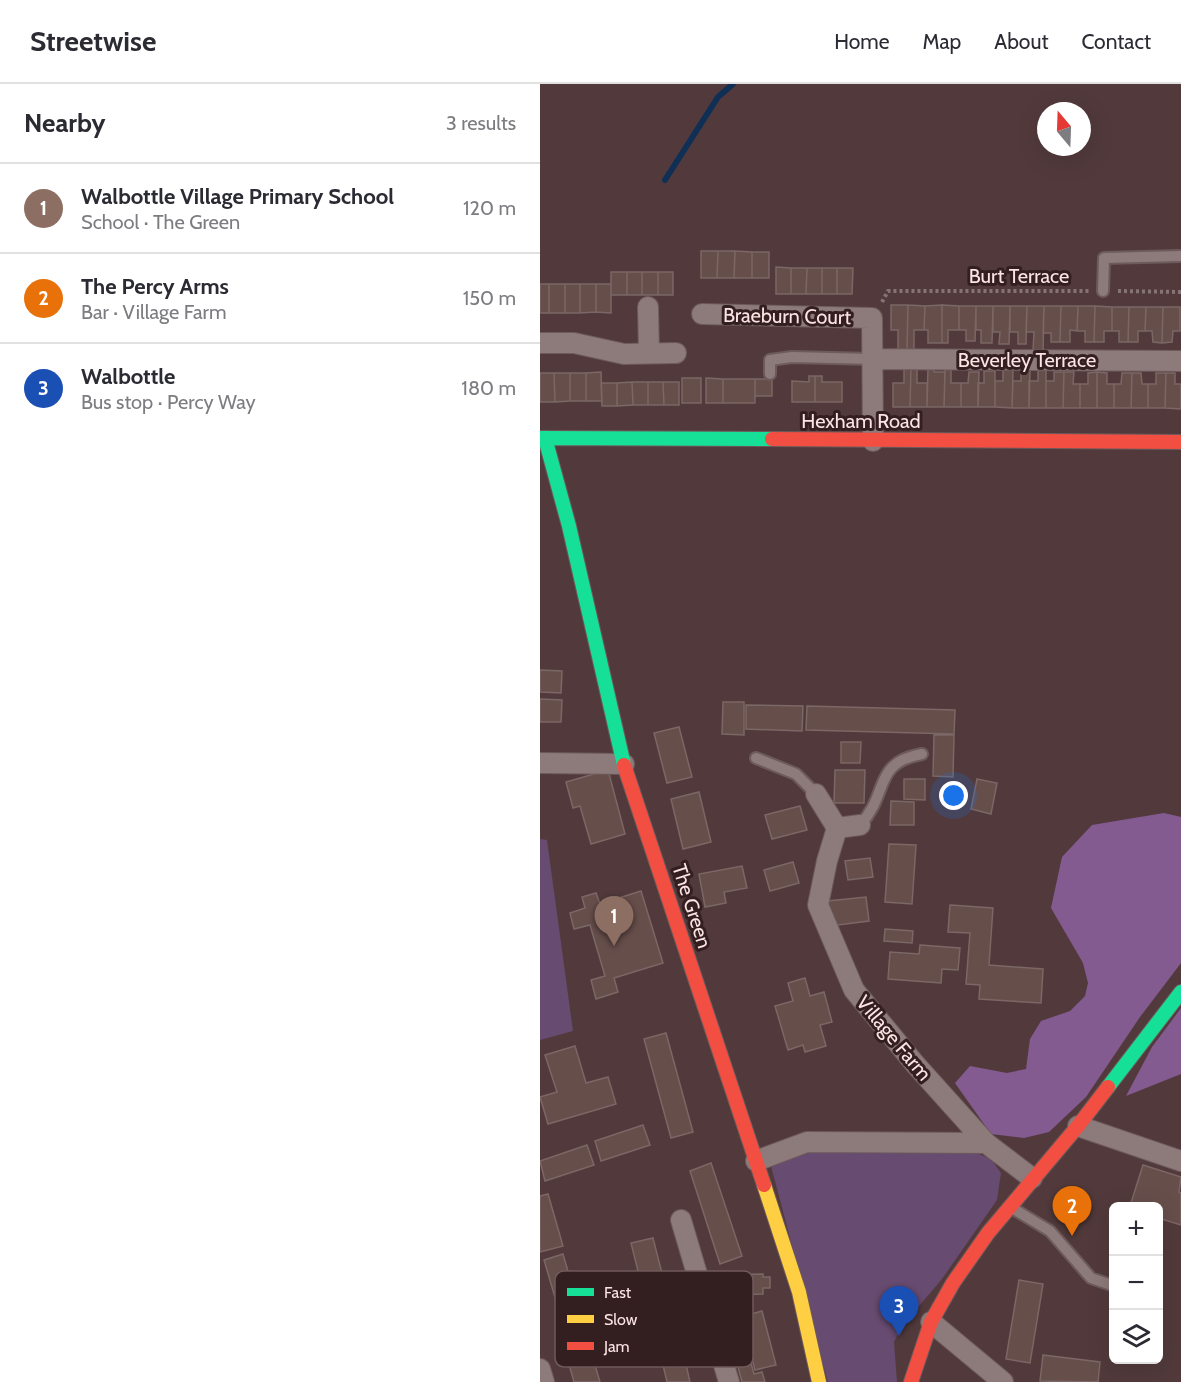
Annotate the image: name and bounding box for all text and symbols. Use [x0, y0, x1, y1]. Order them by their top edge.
text: Streetwise [30, 24, 156, 58]
text: Home [834, 29, 890, 54]
text: Map [923, 29, 961, 54]
text: About [994, 29, 1048, 54]
text: Contact [1081, 29, 1151, 54]
north arrow [1037, 102, 1091, 156]
text: Nearby [24, 107, 105, 139]
text: 3 results [446, 111, 516, 135]
text: Walbottle Village Primary School [81, 183, 394, 210]
text: 1 [40, 196, 47, 220]
text: 120 m [463, 196, 516, 220]
text: School · The Green [81, 210, 240, 234]
street label: Burt Terrace [969, 264, 1069, 288]
text: The Percy Arms [81, 273, 229, 300]
text: 2 [38, 286, 49, 310]
text: 150 m [463, 286, 516, 310]
text: Bar · Village Farm [81, 300, 226, 324]
street label: Braeburn Court [723, 303, 851, 329]
street label: Beverley Terrace [958, 348, 1096, 372]
text: Walbottle [81, 363, 175, 390]
text: 3 [38, 376, 49, 400]
text: 180 m [461, 376, 516, 400]
text: Bus stop · Percy Way [81, 390, 256, 414]
street label: Hexham Road [801, 409, 921, 433]
your location [939, 781, 968, 810]
street label: The Green [667, 861, 717, 951]
pin: 1 [594, 896, 634, 946]
street label: Village Farm [851, 991, 937, 1085]
pin: 2 [1052, 1186, 1092, 1236]
map controls [1109, 1202, 1163, 1364]
button: + [1109, 1202, 1163, 1256]
button: − [1109, 1256, 1163, 1310]
legend [555, 1271, 753, 1367]
text: Fast [604, 1283, 632, 1302]
pin: 3 [880, 1286, 918, 1336]
text: Slow [604, 1310, 638, 1329]
button: layers [1109, 1310, 1163, 1364]
text: Jam [603, 1337, 630, 1356]

